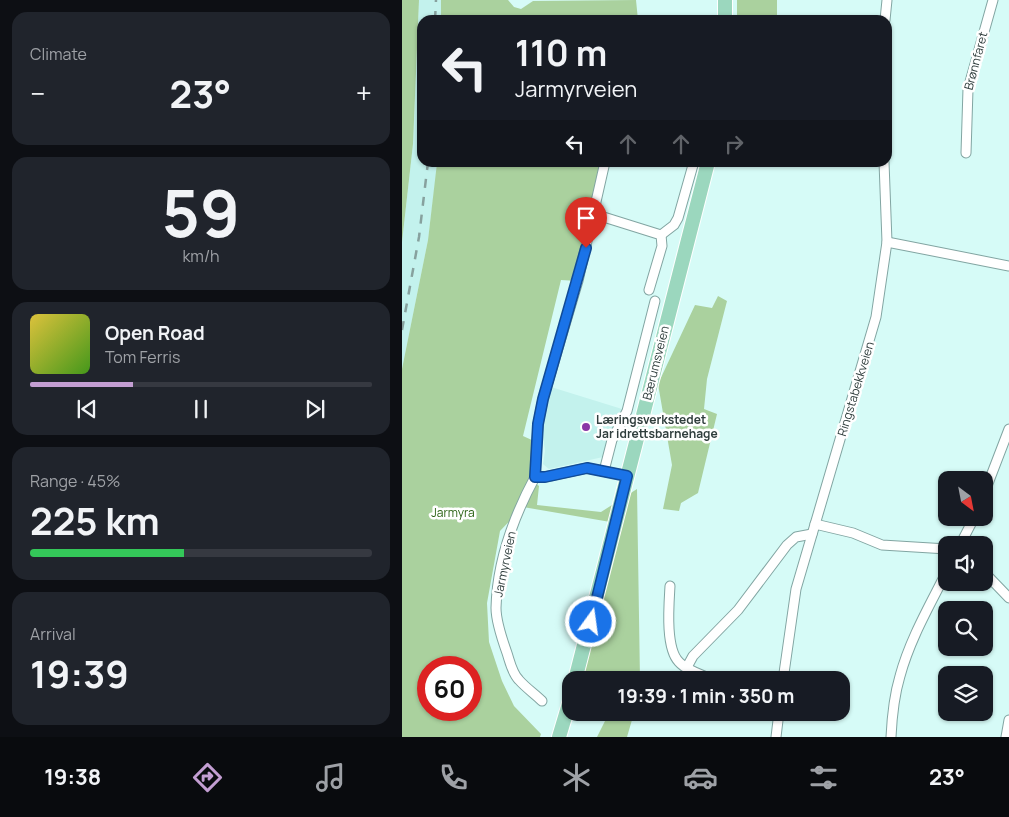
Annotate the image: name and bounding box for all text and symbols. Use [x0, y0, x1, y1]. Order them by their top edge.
text: 110 m [515, 29, 607, 77]
street label: Brønnfaret [960, 30, 992, 92]
icon: left [432, 35, 497, 100]
text: Climate [30, 43, 87, 65]
text: 23° [170, 67, 231, 119]
text: − [30, 74, 45, 112]
text: + [356, 74, 372, 112]
text: Jarmyrveien [515, 74, 637, 104]
icon: left [561, 130, 589, 158]
icon: ahead [614, 130, 642, 158]
icon: ahead [667, 130, 695, 158]
icon: right [720, 130, 748, 158]
text: 59 [162, 168, 240, 257]
pin [565, 197, 607, 248]
icon: arrive [572, 204, 600, 232]
text: km/h [182, 245, 220, 267]
text: Open Road [105, 320, 205, 346]
street label: Bærumsveien [638, 324, 673, 402]
street label: Ringstabekkveien [833, 339, 878, 438]
text: Tom Ferris [105, 346, 180, 368]
icon: previous [73, 395, 101, 423]
icon: pause [187, 395, 215, 423]
icon: next [301, 395, 329, 423]
place label: Læringsverkstedet Jar idrettsbarnehage [596, 411, 718, 442]
marker: Læringsverkstedet Jar idrettsbarnehage [580, 421, 592, 433]
text: Range · 45% [30, 470, 120, 492]
north arrow [938, 471, 993, 526]
map controls [938, 471, 993, 721]
text: 225 km [30, 494, 160, 546]
park label: Jarmyra [431, 504, 475, 521]
street label: Jarmyrveien [489, 529, 520, 598]
button: sound [938, 536, 993, 591]
position arrow [564, 595, 616, 647]
button: search [938, 601, 993, 656]
text: Arrival [30, 623, 76, 645]
text: 19:39 [30, 647, 129, 699]
speed limit sign: 60 [417, 656, 482, 721]
button: layers [938, 666, 993, 721]
text: 19:39 · 1 min · 350 m [618, 683, 794, 709]
icon: directions [190, 760, 225, 795]
icon: music [313, 760, 348, 795]
icon: phone [436, 760, 471, 795]
icon: climate [559, 760, 594, 795]
icon: car [683, 760, 718, 795]
icon: filters [806, 760, 841, 795]
text: 19:38 [44, 762, 101, 792]
text: 23° [929, 762, 965, 792]

